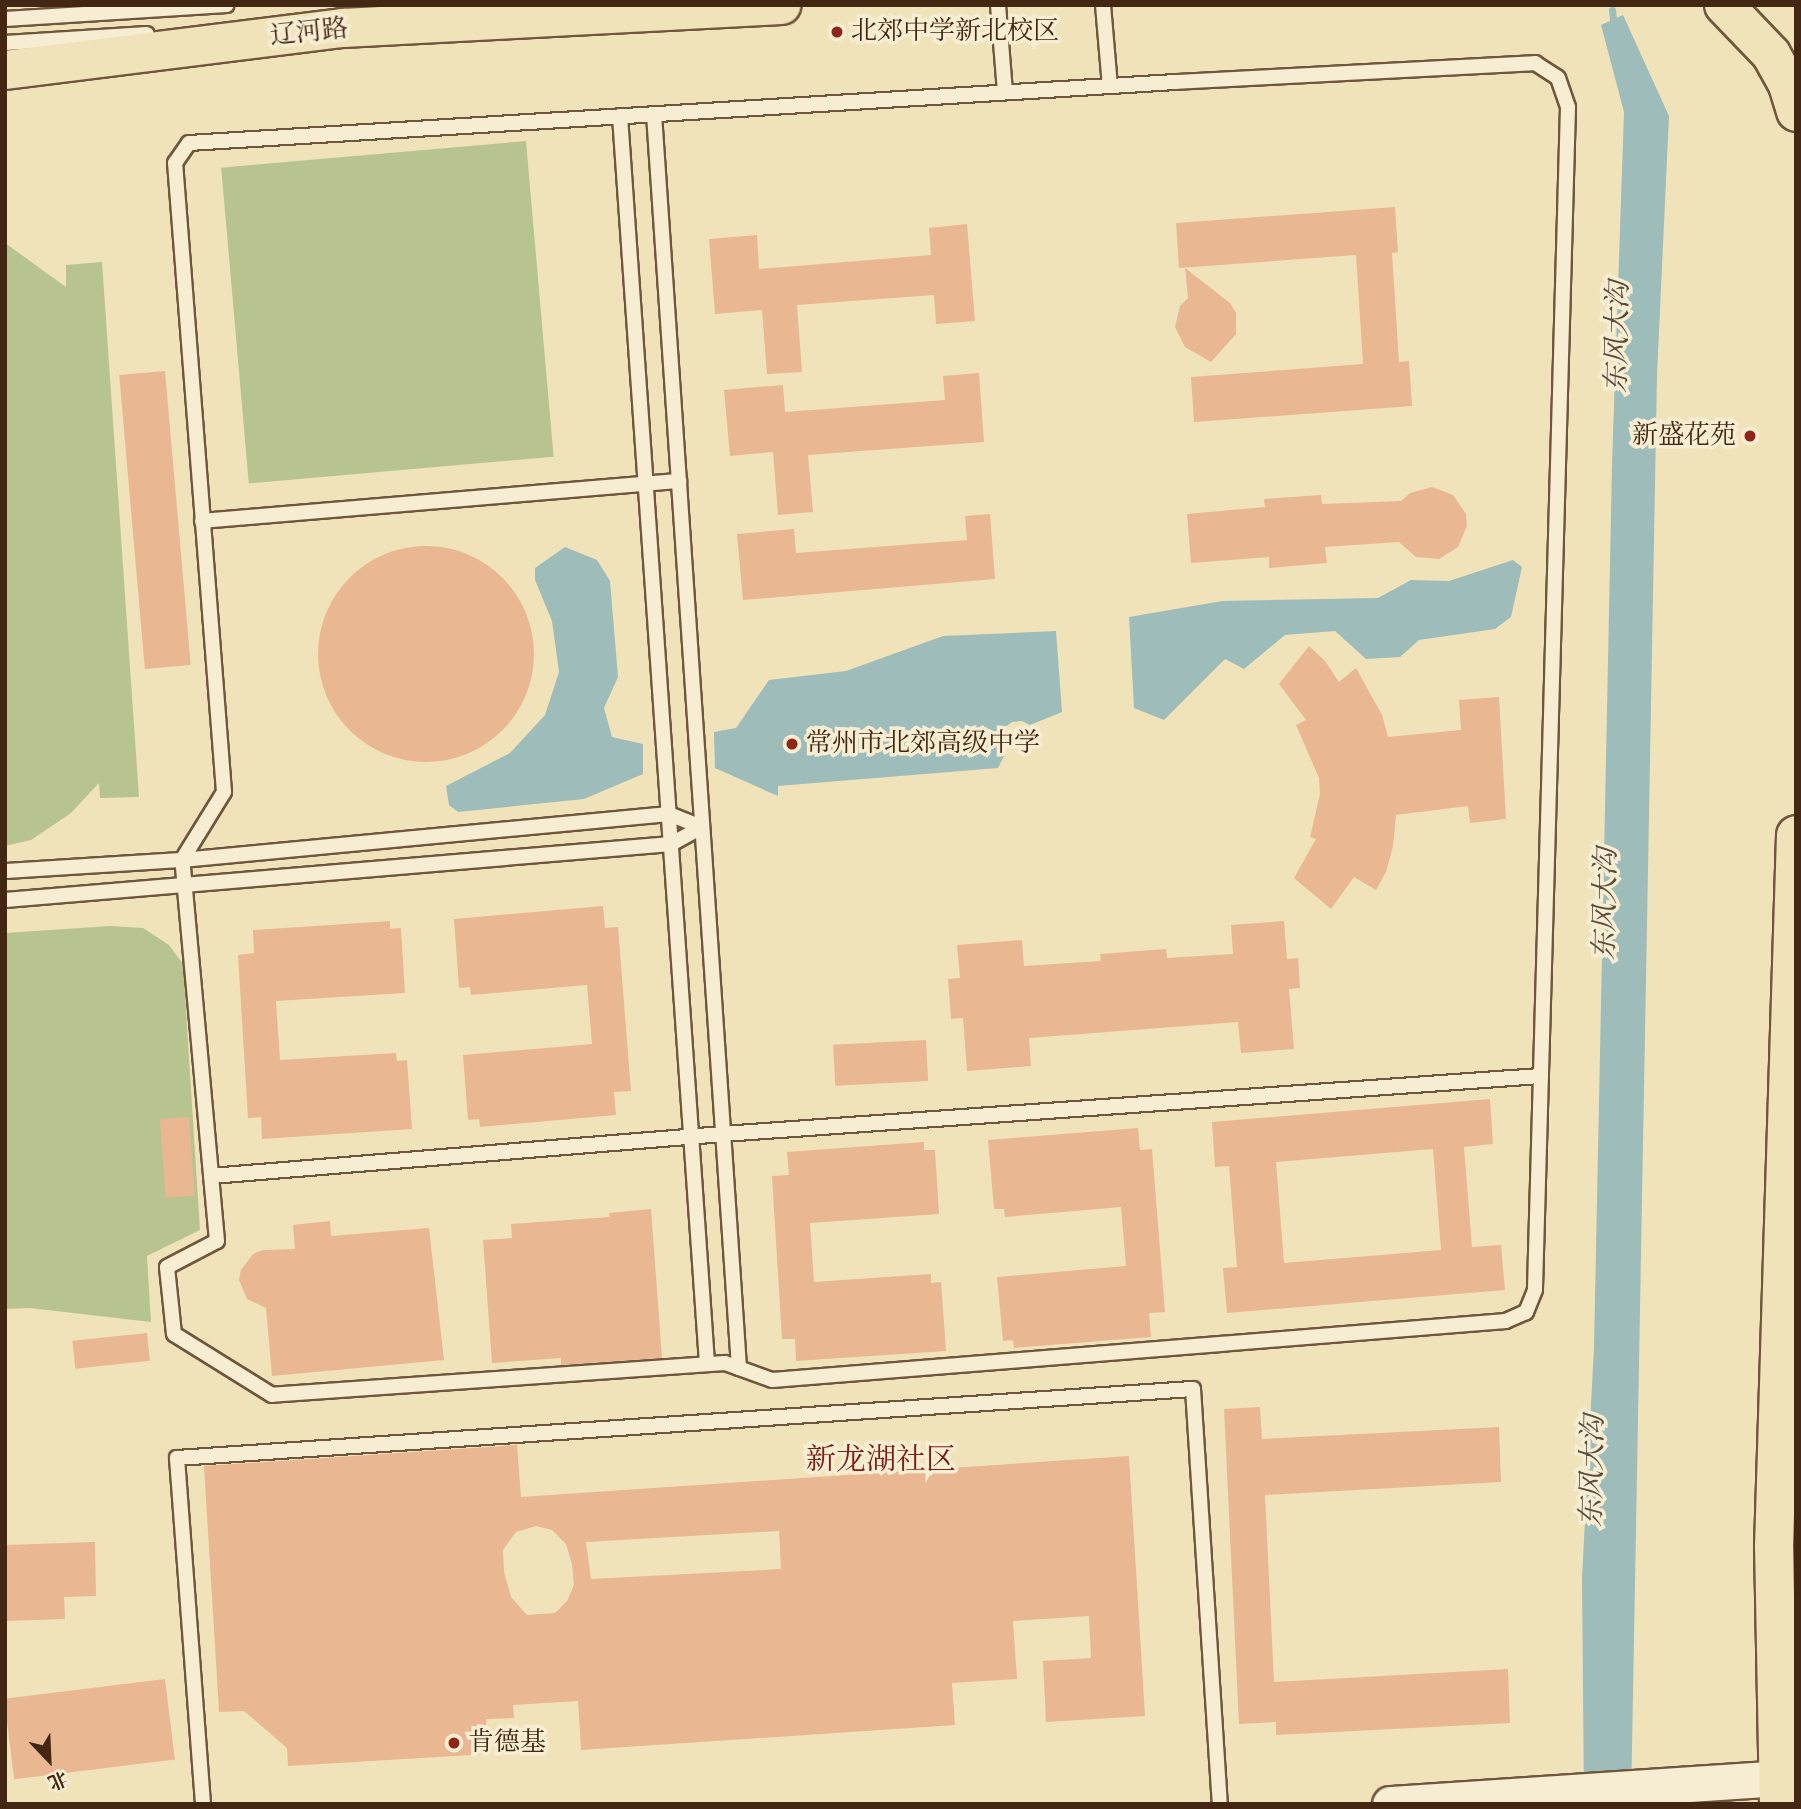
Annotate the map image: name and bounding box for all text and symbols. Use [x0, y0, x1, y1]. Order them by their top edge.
street label: 辽河路 [269, 13, 349, 53]
place label: 北郊中学新北校区 [851, 16, 1059, 48]
marker: 北郊中学新北校区 [829, 24, 845, 40]
water label: 东风大沟 [1600, 281, 1636, 393]
place label: 新盛花苑 [1632, 420, 1736, 452]
marker: 新盛花苑 [1742, 428, 1758, 444]
place label: 常州市北郊高级中学 [806, 728, 1040, 760]
marker: 常州市北郊高级中学 [784, 736, 800, 752]
water label: 东风大沟 [1588, 848, 1624, 960]
water label: 东风大沟 [1575, 1415, 1611, 1527]
district label: 新龙湖社区 [806, 1443, 956, 1479]
north arrow [14, 1725, 84, 1795]
place label: 肯德基 [468, 1727, 546, 1759]
marker: 肯德基 [446, 1735, 462, 1751]
text: 北 [44, 1765, 71, 1794]

